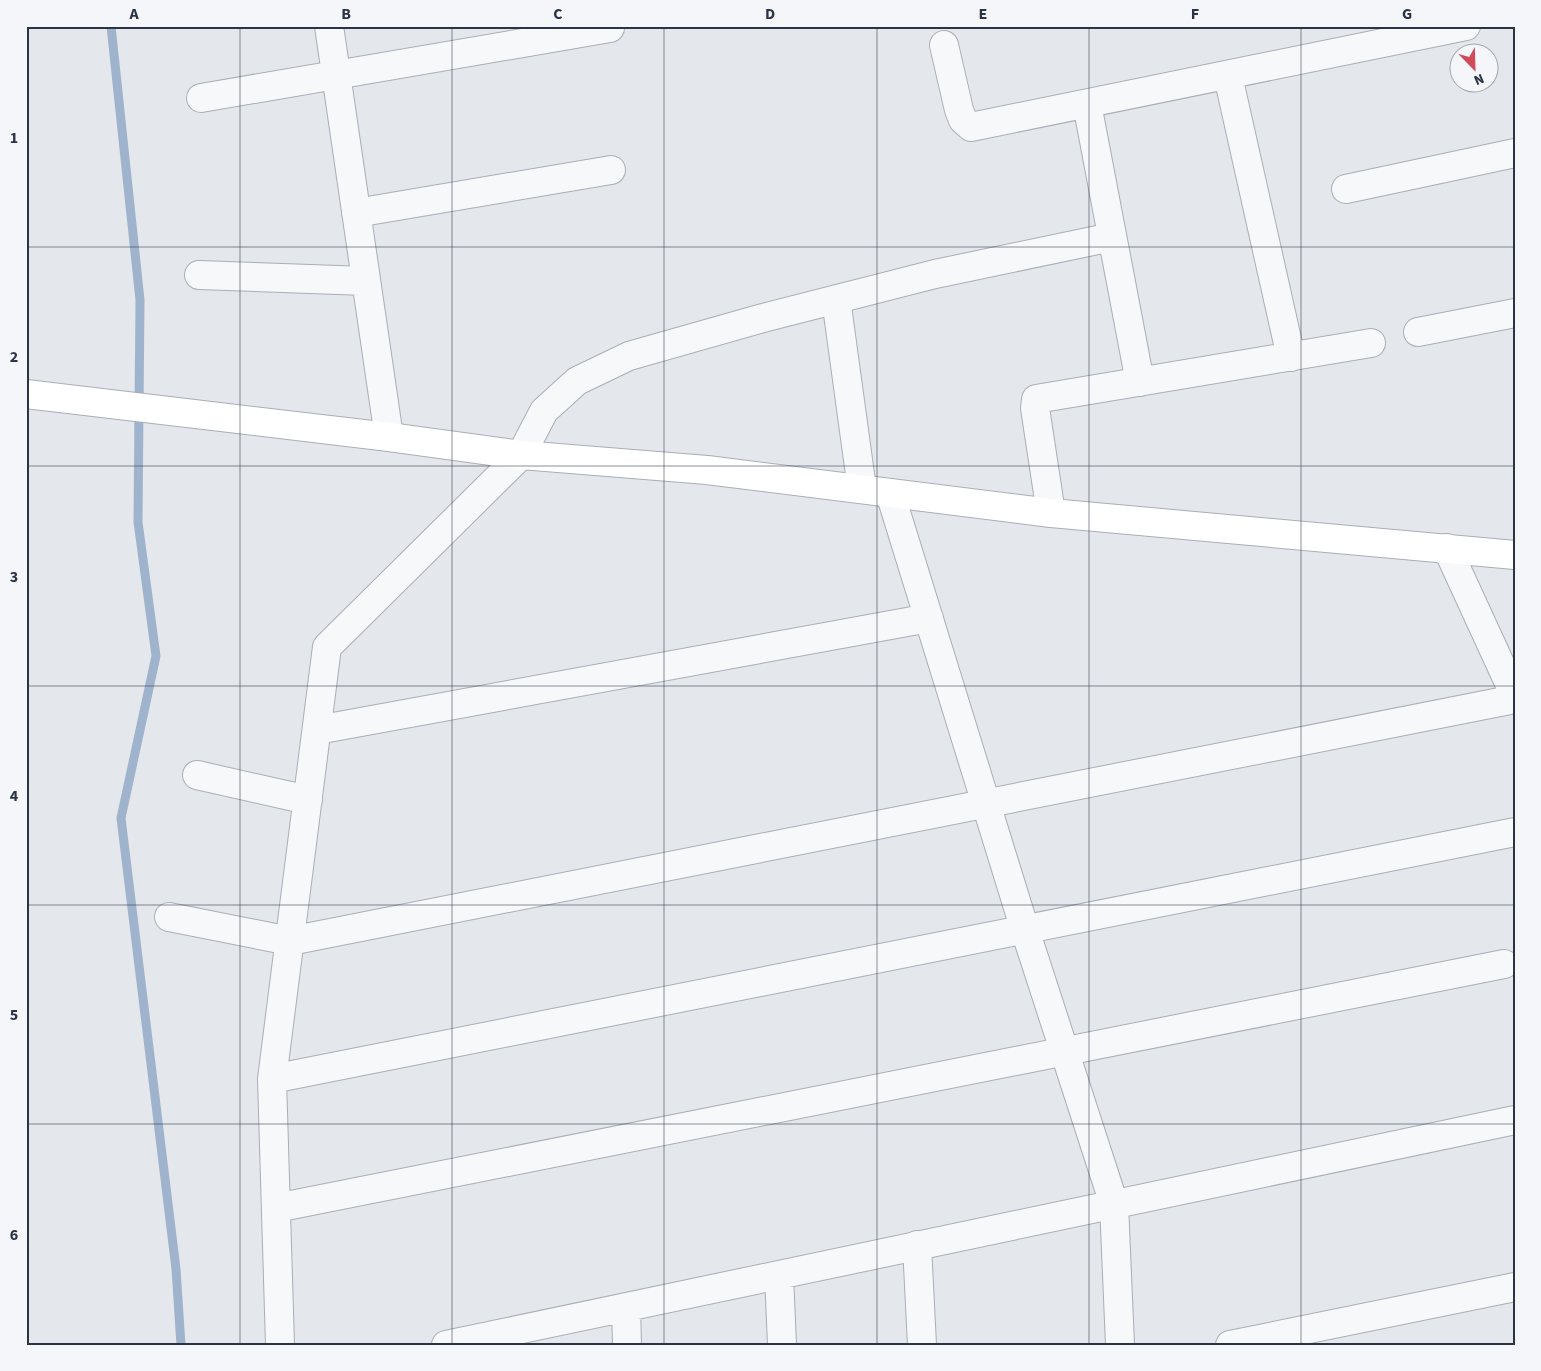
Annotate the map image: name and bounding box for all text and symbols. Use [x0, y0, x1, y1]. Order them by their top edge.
text: A [128, 3, 139, 25]
text: B [341, 3, 351, 25]
text: C [553, 3, 563, 25]
text: D [765, 3, 775, 25]
text: E [979, 3, 987, 25]
text: F [1191, 3, 1199, 25]
text: G [1402, 3, 1412, 25]
north arrow [1448, 42, 1498, 92]
text: N [1470, 68, 1487, 90]
text: 1 [10, 127, 18, 149]
text: 2 [10, 346, 18, 368]
text: 3 [10, 566, 18, 588]
text: 4 [10, 785, 19, 807]
text: 5 [10, 1004, 18, 1026]
text: 6 [10, 1224, 18, 1246]

